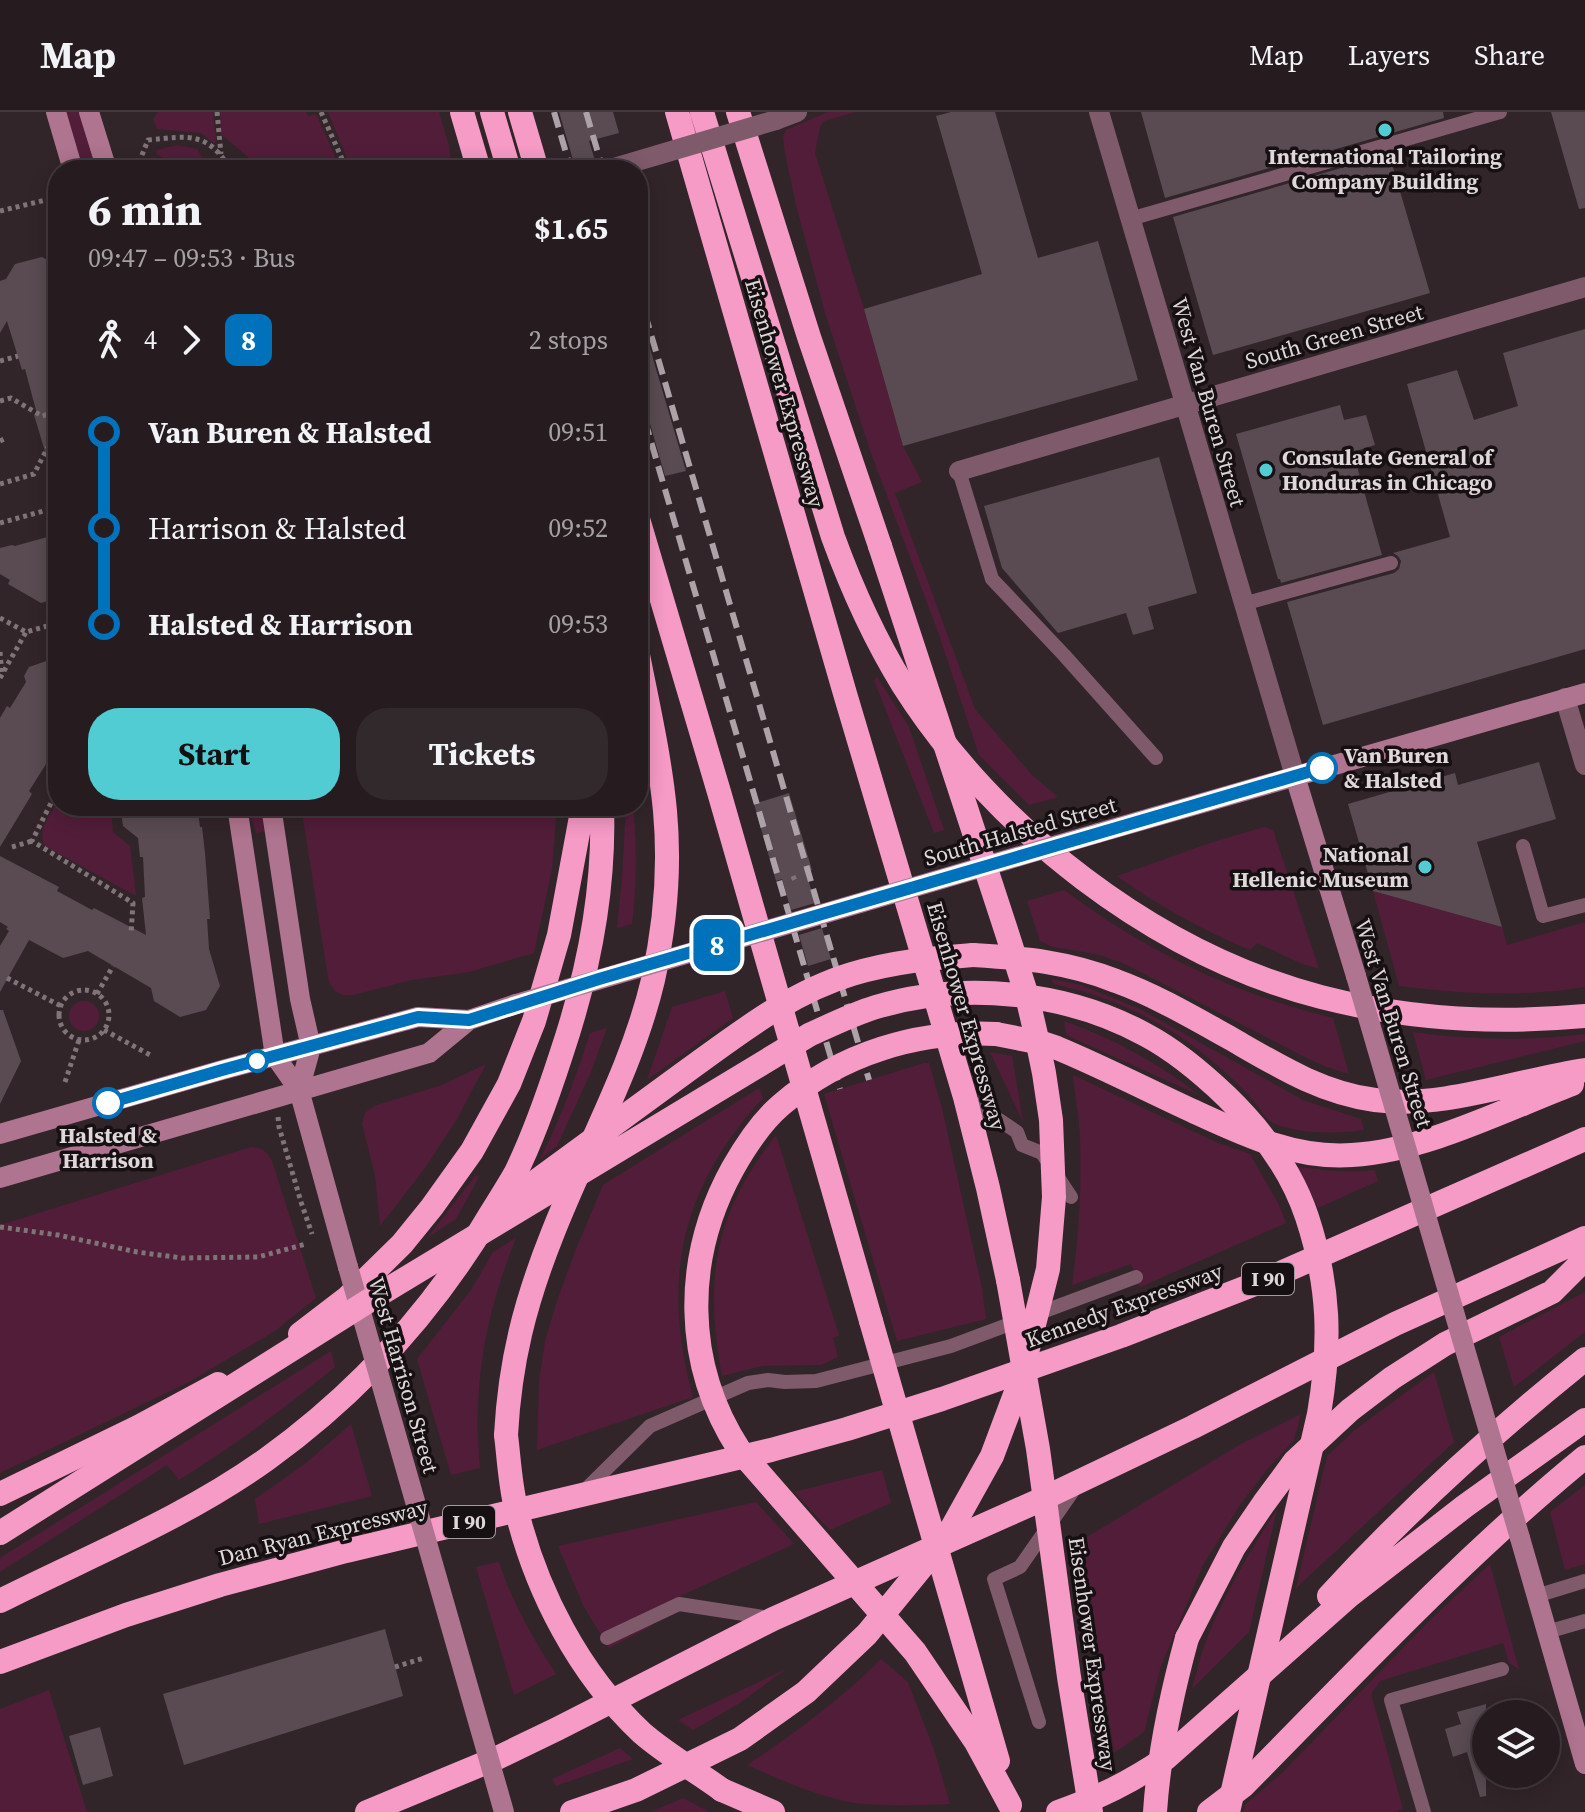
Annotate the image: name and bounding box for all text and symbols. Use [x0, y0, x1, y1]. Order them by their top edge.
text: Map [40, 29, 116, 81]
text: Map [1249, 36, 1304, 74]
text: Layers [1348, 36, 1430, 74]
text: Share [1474, 36, 1545, 74]
marker: International Tailoring Company Building [1376, 121, 1394, 139]
place label: International Tailoring Company Building [1268, 141, 1502, 196]
text: 6 min [88, 179, 202, 240]
text: $1.65 [534, 208, 608, 249]
text: 09:47 – 09:53 · Bus [88, 240, 295, 276]
street label: Eisenhower Expressway [738, 275, 832, 512]
street label: West Van Buren Street [1165, 294, 1253, 511]
street label: South Green Street [1242, 296, 1427, 376]
icon: walk [88, 318, 132, 362]
icon: forward [169, 318, 213, 362]
text: 8 [241, 321, 256, 359]
text: 4 [144, 322, 157, 358]
text: 2 stops [529, 322, 608, 358]
text: Van Buren & Halsted [148, 412, 431, 453]
text: 09:51 [548, 414, 608, 450]
place label: Consulate General of Honduras in Chicago [1282, 442, 1495, 497]
marker: Consulate General of Honduras in Chicago [1257, 461, 1275, 479]
text: Harrison & Halsted [148, 508, 406, 549]
text: 09:52 [548, 510, 608, 546]
text: Halsted & Harrison [148, 604, 413, 645]
text: 09:53 [548, 606, 608, 642]
button: Start [88, 708, 340, 800]
button: Tickets [356, 708, 608, 800]
place label: Van Buren & Halsted [1344, 740, 1449, 795]
marker: Van Buren & Halsted [1307, 753, 1337, 783]
street label: South Halsted Street [920, 789, 1120, 873]
place label: National Hellenic Museum [1232, 839, 1409, 894]
marker: National Hellenic Museum [1416, 858, 1434, 876]
street label: Eisenhower Expressway [920, 898, 1014, 1135]
street label: West Van Buren Street [1348, 915, 1440, 1132]
line badge: 8 [691, 919, 743, 971]
text: 8 [709, 926, 725, 964]
unlabelled marker [246, 1050, 268, 1072]
marker: Halsted & Harrison [93, 1088, 123, 1118]
place label: Halsted & Harrison [59, 1120, 157, 1175]
street label: Kennedy Expressway [1021, 1255, 1227, 1355]
road number: I 90 [1242, 1263, 1294, 1295]
street label: West Harrison Street [362, 1273, 447, 1477]
street label: Dan Ryan Expressway [215, 1491, 432, 1573]
road number: I 90 [443, 1506, 495, 1538]
street label: Eisenhower Expressway [1062, 1535, 1124, 1774]
map controls [1472, 1700, 1560, 1788]
button: layers [1472, 1700, 1560, 1788]

